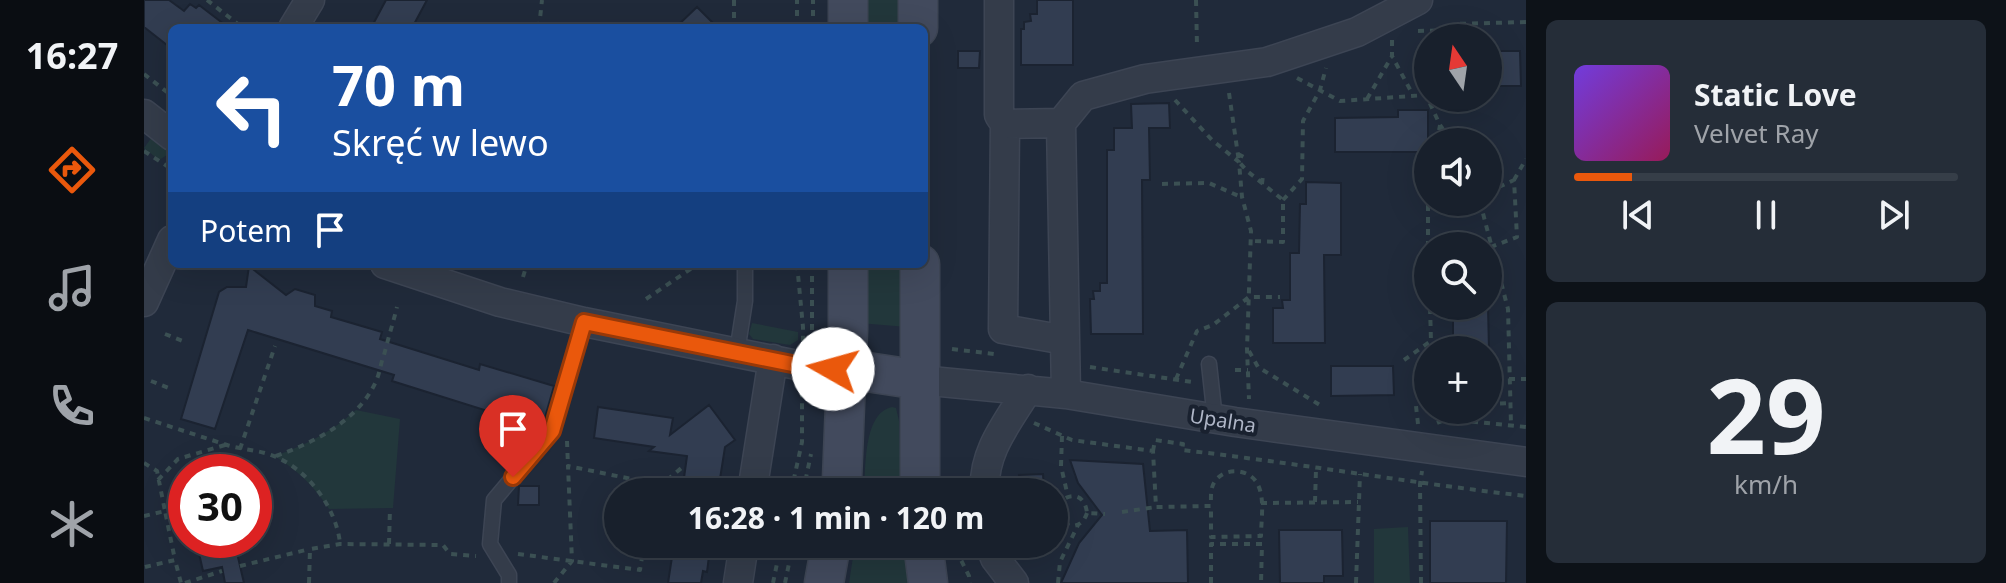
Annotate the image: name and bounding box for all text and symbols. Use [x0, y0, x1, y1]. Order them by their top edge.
north arrow [1414, 24, 1502, 112]
map controls [1414, 24, 1502, 424]
text: 16:27 [26, 31, 118, 80]
text: 70 m [332, 46, 465, 122]
icon: left [200, 56, 304, 160]
text: Static Love [1694, 74, 1857, 115]
text: Velvet Ray [1694, 115, 1819, 151]
text: Skręć w lewo [332, 118, 549, 167]
button: sound [1414, 128, 1502, 216]
icon: directions [44, 142, 100, 198]
icon: previous [1616, 193, 1660, 237]
icon: pause [1744, 193, 1788, 237]
icon: next [1872, 193, 1916, 237]
icon: arrive [308, 208, 352, 252]
text: Potem [200, 210, 292, 251]
button: search [1414, 232, 1502, 320]
icon: music [44, 260, 100, 316]
position arrow [791, 327, 875, 411]
button: + [1414, 336, 1502, 424]
text: 29 [1707, 343, 1825, 484]
icon: phone [44, 378, 100, 434]
pin [479, 395, 547, 477]
street label: Upalna [1188, 401, 1258, 439]
icon: arrive [491, 407, 535, 451]
speed limit sign: 30 [168, 454, 272, 558]
text: km/h [1734, 466, 1798, 502]
icon: climate [44, 496, 100, 552]
text: 16:28 · 1 min · 120 m [688, 497, 984, 538]

